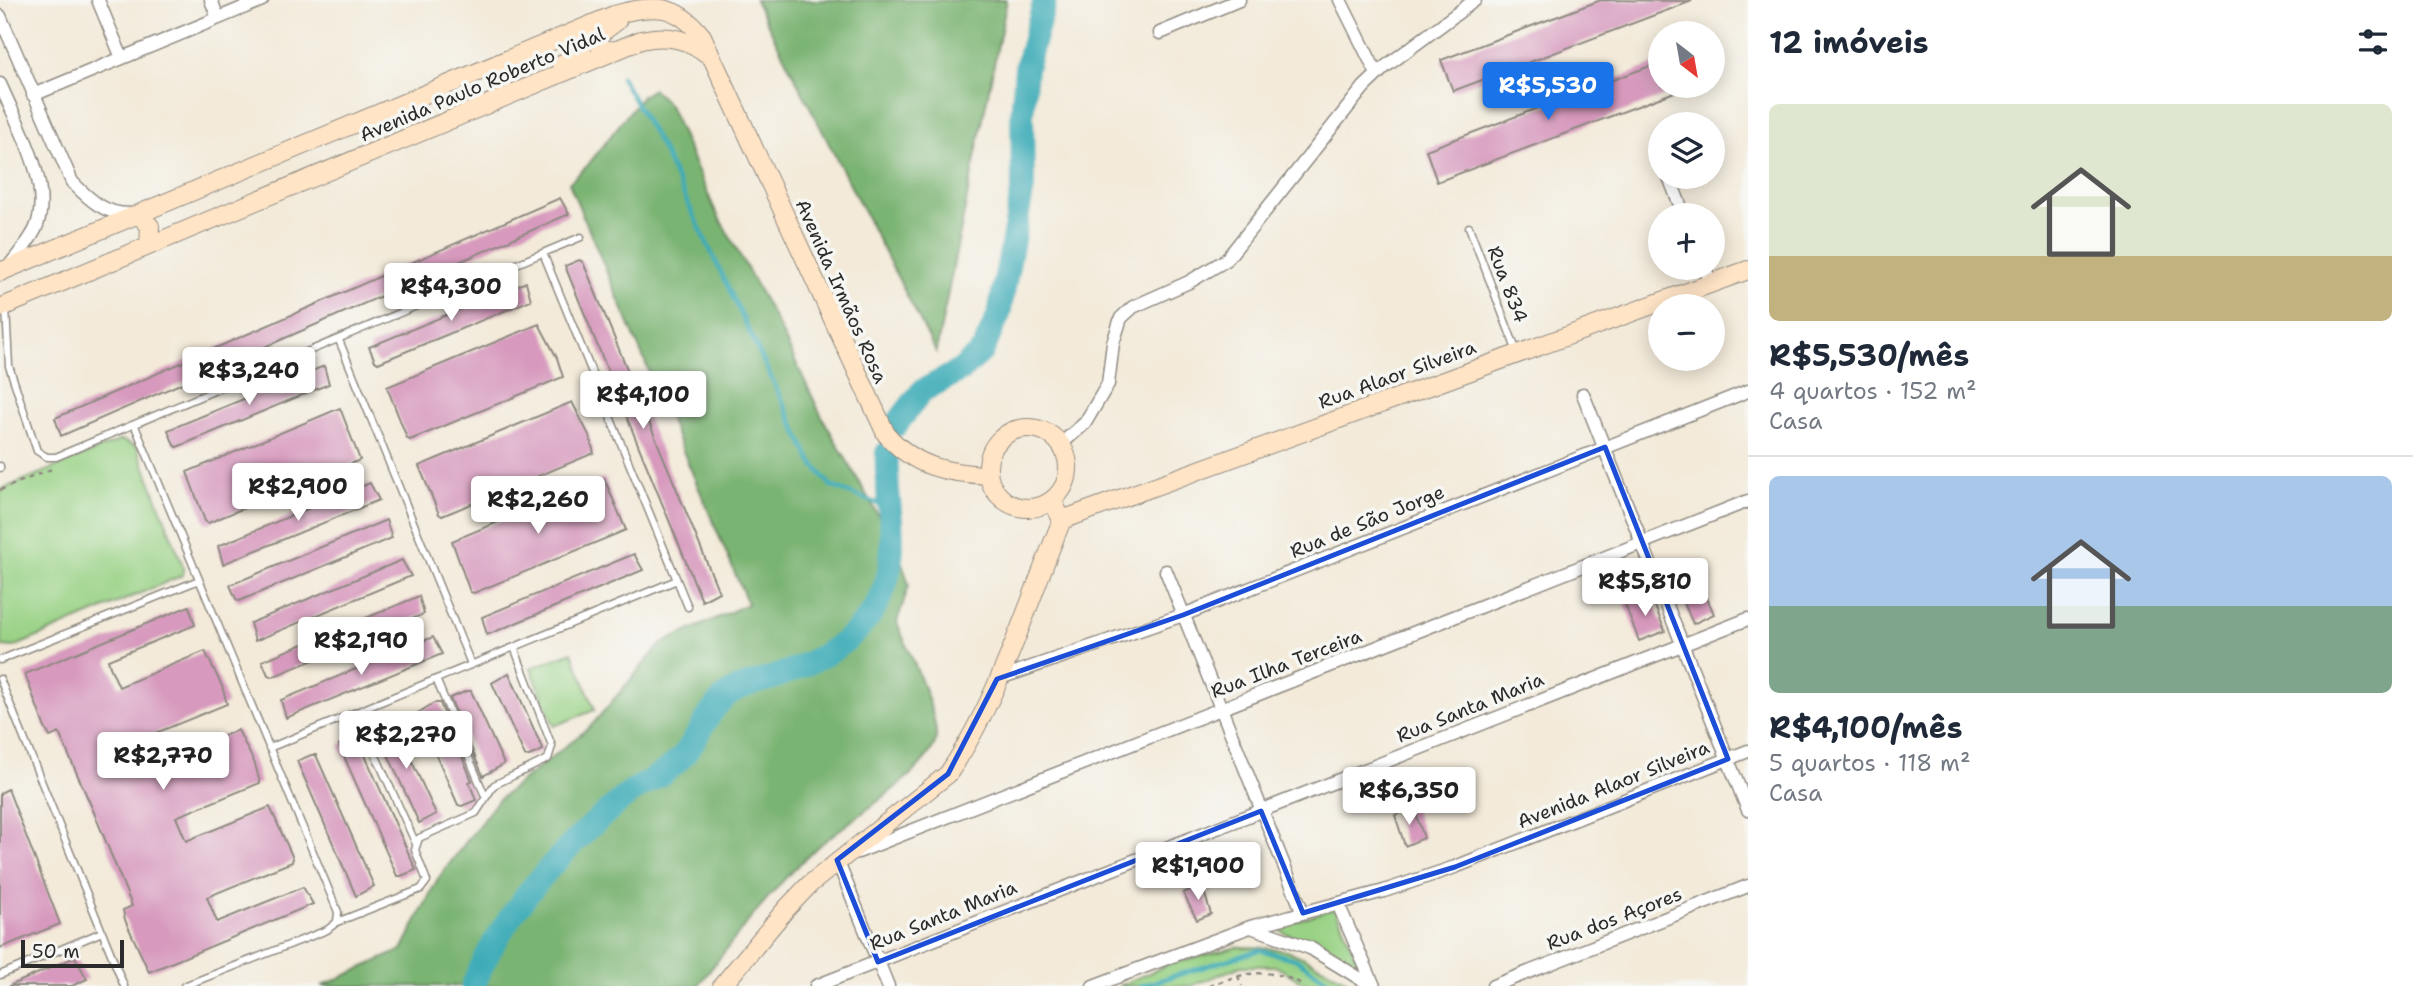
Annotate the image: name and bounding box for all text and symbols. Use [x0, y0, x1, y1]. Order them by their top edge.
street label: Avenida Paulo Roberto Vidal [356, 21, 609, 148]
north arrow [1648, 21, 1726, 98]
map controls [1648, 21, 1725, 371]
text: 12 imóveis [1769, 22, 1929, 63]
icon: filters [2354, 23, 2392, 61]
pin: R$5,530 [1483, 62, 1613, 122]
text: R$5,530 [1499, 70, 1597, 100]
button: layers [1648, 112, 1725, 189]
icon: home [2018, 149, 2144, 275]
street label: Avenida Irmãos Rosa [790, 195, 894, 387]
button: + [1648, 203, 1725, 280]
street label: Rua 834 [1482, 242, 1534, 326]
pin: R$4,300 [386, 264, 516, 323]
text: R$4,300 [400, 271, 502, 301]
button: − [1648, 294, 1725, 371]
street label: Rua Alaor Silveira [1315, 334, 1479, 415]
text: R$5,530/mês [1769, 335, 1969, 376]
pin: R$3,240 [184, 348, 314, 407]
text: R$3,240 [198, 355, 300, 385]
pin: R$4,100 [578, 372, 708, 431]
text: 4 quartos · 152 m² [1769, 376, 1977, 406]
text: R$4,100 [596, 379, 690, 409]
text: Casa [1769, 406, 1822, 436]
pin: R$2,900 [233, 463, 363, 523]
text: R$2,900 [248, 471, 348, 501]
pin: R$2,260 [473, 476, 603, 536]
street label: Rua de São Jorge [1286, 479, 1448, 564]
text: R$2,260 [487, 484, 589, 514]
icon: home [2018, 521, 2144, 647]
pin: R$5,810 [1580, 558, 1710, 618]
text: R$5,810 [1598, 566, 1692, 596]
pin: R$2,190 [296, 618, 426, 677]
street label: Rua Ilha Terceira [1207, 623, 1365, 704]
text: R$2,190 [314, 625, 408, 655]
street label: Rua Santa Maria [1393, 667, 1548, 748]
text: R$4,100/mês [1769, 707, 1963, 748]
pin: R$2,270 [341, 712, 471, 771]
text: R$2,270 [355, 719, 457, 749]
pin: R$2,770 [98, 732, 228, 792]
street label: Avenida Alaor Silveira [1514, 734, 1713, 834]
text: R$2,770 [113, 740, 213, 770]
text: 5 quartos · 118 m² [1769, 748, 1971, 778]
pin: R$6,350 [1344, 768, 1474, 827]
text: R$6,350 [1359, 775, 1459, 805]
text: Casa [1769, 778, 1822, 808]
pin: R$1,900 [1133, 842, 1263, 902]
text: R$1,900 [1152, 850, 1244, 880]
street label: Rua Santa Maria [866, 875, 1021, 956]
street label: Rua dos Açores [1543, 881, 1685, 956]
scale bar [21, 937, 124, 969]
text: 50 m [32, 939, 80, 964]

